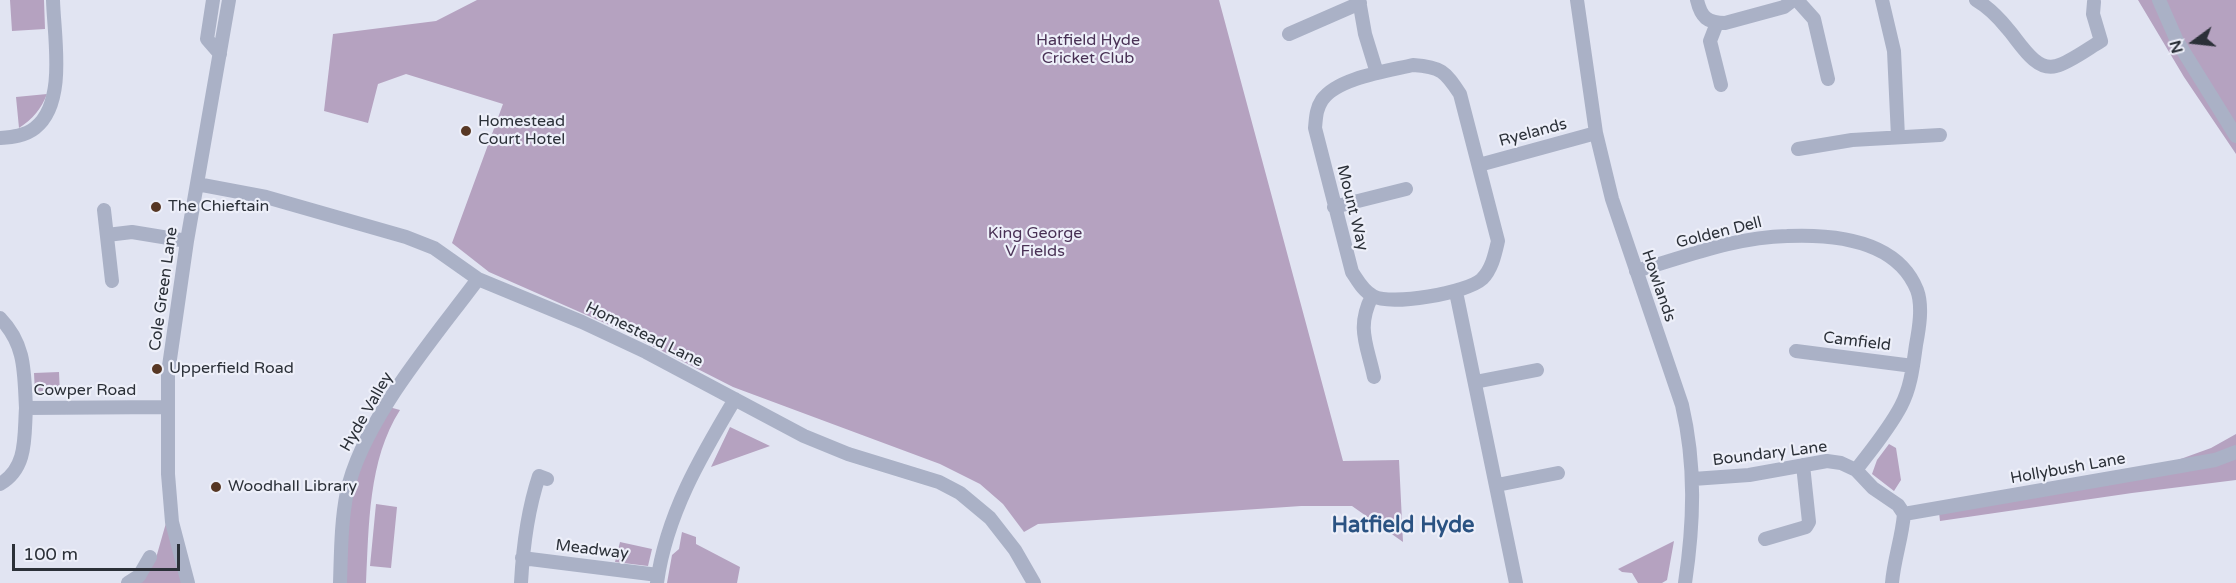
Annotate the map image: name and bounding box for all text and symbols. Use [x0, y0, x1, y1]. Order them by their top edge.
north arrow [2164, 12, 2224, 72]
park label: Hatfield Hyde Cricket Club [1036, 31, 1140, 69]
text: N [2165, 38, 2188, 55]
place label: Homestead Court Hotel [478, 112, 565, 150]
street label: Ryelands [1497, 115, 1569, 151]
marker: Homestead Court Hotel [459, 124, 473, 138]
street label: Mount Way [1332, 163, 1372, 253]
place label: The Chieftain [168, 197, 269, 217]
marker: The Chieftain [149, 200, 163, 214]
street label: Golden Dell [1674, 213, 1764, 253]
park label: King George V Fields [988, 224, 1082, 262]
street label: Cole Green Lane [146, 226, 182, 352]
street label: Howlands [1637, 248, 1679, 324]
street label: Homestead Lane [582, 298, 706, 372]
street label: Camfield [1822, 328, 1892, 356]
place label: Upperfield Road [169, 359, 294, 379]
marker: Upperfield Road [150, 362, 164, 376]
street label: Hyde Valley [337, 369, 397, 455]
street label: Cowper Road [34, 381, 136, 401]
street label: Boundary Lane [1712, 437, 1828, 471]
street label: Hollybush Lane [2009, 449, 2127, 489]
place label: Woodhall Library [228, 477, 357, 497]
marker: Woodhall Library [209, 480, 223, 494]
district label: Hatfield Hyde [1331, 513, 1475, 539]
scale bar [15, 532, 183, 570]
street label: Meadway [554, 536, 630, 564]
text: 100 m [23, 543, 78, 565]

